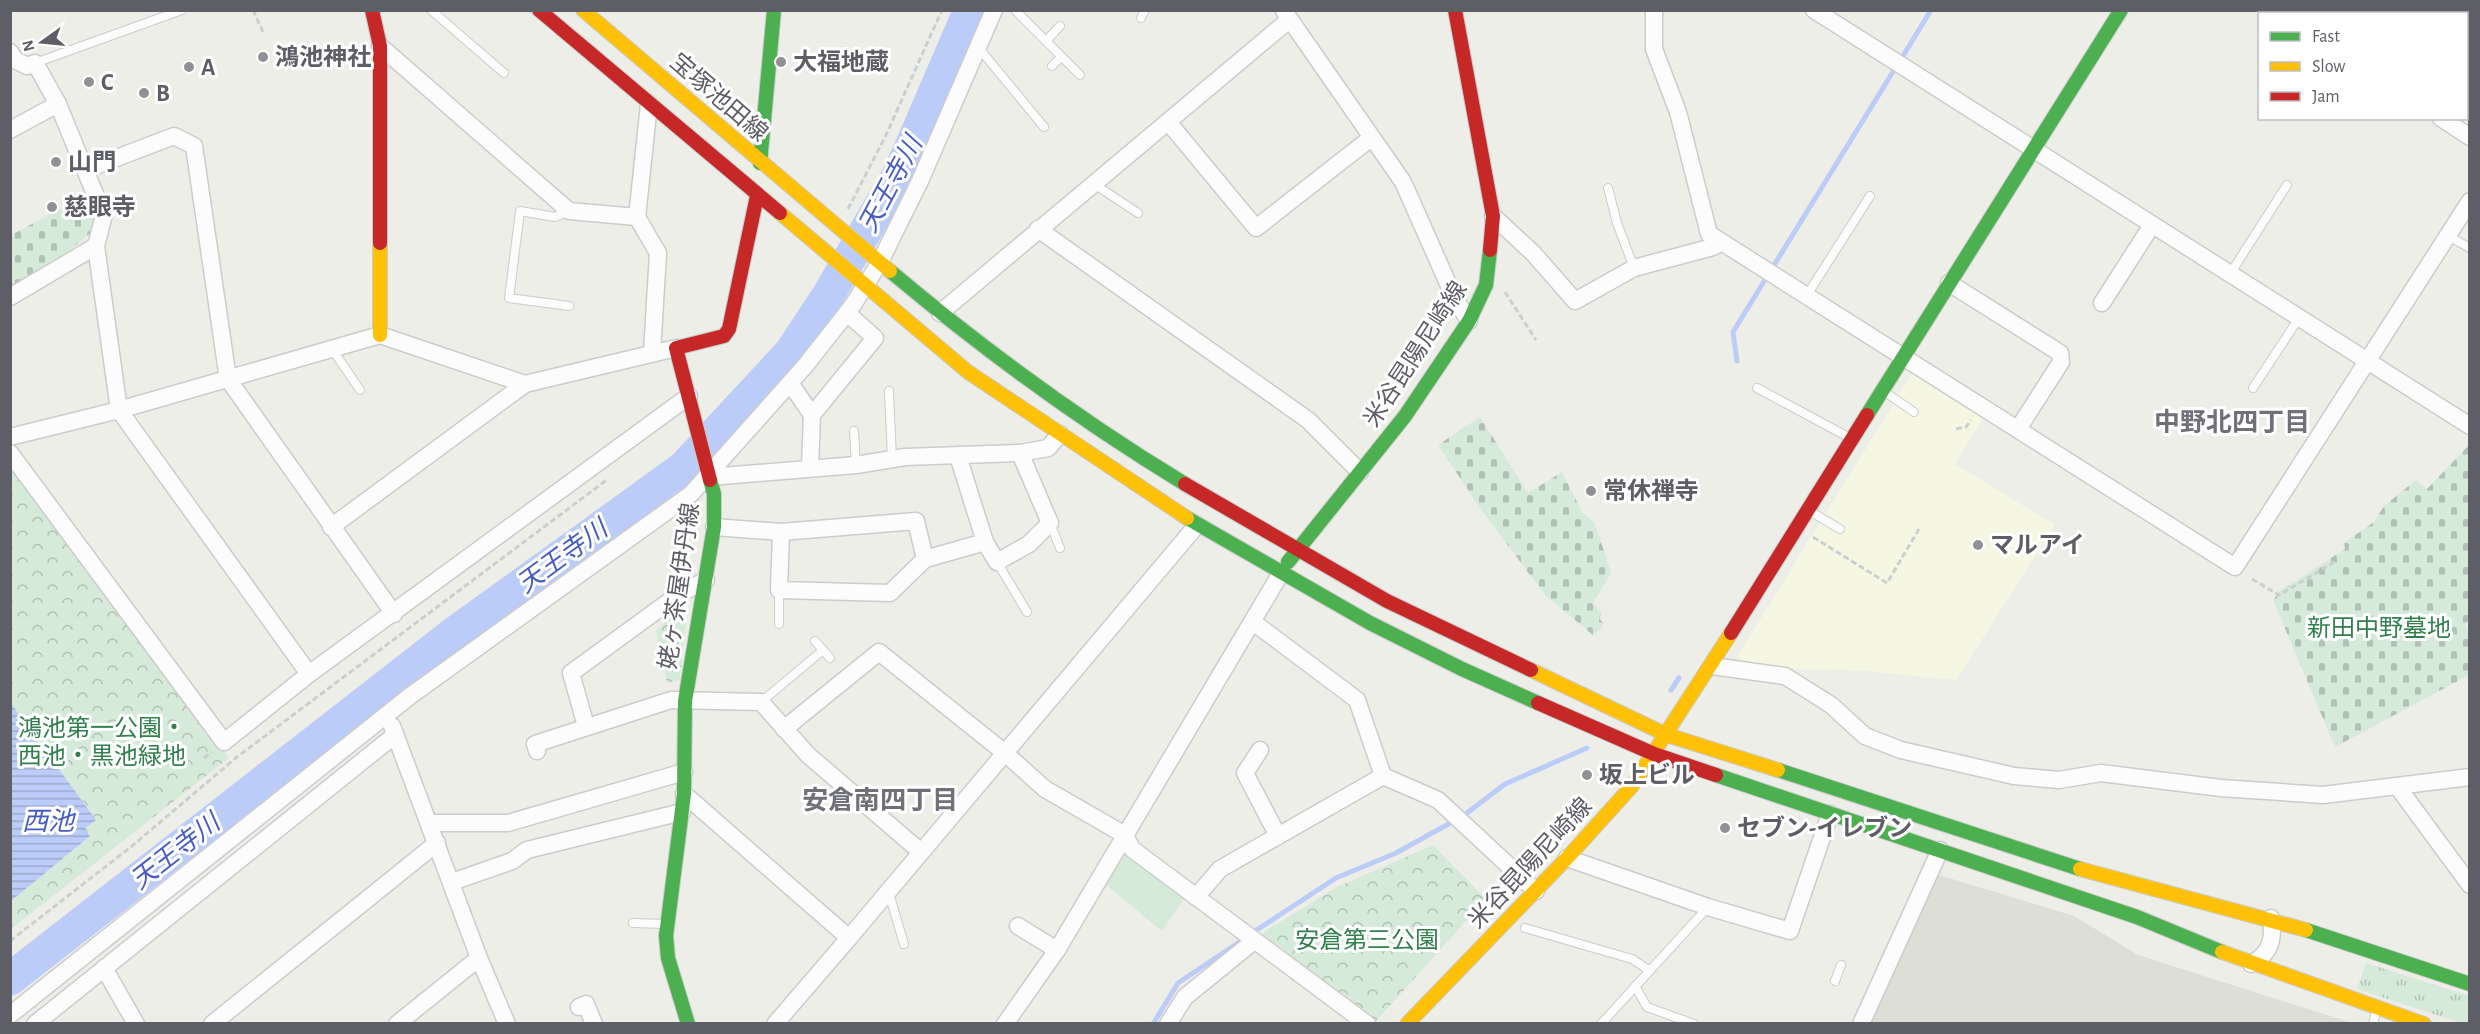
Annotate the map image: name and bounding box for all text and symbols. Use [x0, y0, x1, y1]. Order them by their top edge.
north arrow [12, 12, 72, 72]
legend [2258, 12, 2468, 120]
text: Fast [2312, 28, 2340, 46]
text: N [19, 38, 38, 53]
place label: 鴻池神社 [275, 44, 371, 70]
street label: 宝塚池田線 [665, 48, 773, 146]
place label: 大福地蔵 [793, 49, 889, 75]
marker: 鴻池神社 [256, 50, 270, 64]
marker: 大福地蔵 [774, 55, 788, 69]
place label: A [201, 56, 216, 80]
text: Slow [2312, 58, 2345, 76]
marker: A [182, 60, 196, 74]
place label: C [101, 71, 114, 95]
marker: C [82, 75, 96, 89]
place label: B [156, 82, 170, 106]
marker: B [137, 86, 151, 100]
text: Jam [2312, 88, 2340, 106]
water label: 天王寺川 [854, 129, 928, 236]
place label: 山門 [68, 150, 116, 175]
marker: 山門 [49, 155, 63, 169]
place label: 慈眼寺 [64, 194, 136, 220]
marker: 慈眼寺 [45, 200, 59, 214]
street label: 米谷昆陽尼崎線 [1358, 276, 1472, 432]
district label: 中野北四丁目 [2154, 408, 2310, 436]
place label: 常休禅寺 [1603, 478, 1699, 504]
marker: 常休禅寺 [1584, 484, 1598, 498]
street label: 姥ヶ茶屋伊丹線 [654, 501, 704, 671]
water label: 天王寺川 [512, 513, 615, 598]
place label: マルアイ [1990, 533, 2085, 558]
marker: マルアイ [1971, 538, 1985, 552]
park label: 新田中野墓地 [2307, 615, 2451, 641]
park label: 鴻池第一公園・ 西池・黒池緑地 [18, 715, 186, 769]
place label: 坂上ビル [1599, 762, 1695, 788]
marker: 坂上ビル [1580, 768, 1594, 782]
district label: 安倉南四丁目 [802, 786, 958, 814]
street label: 米谷昆陽尼崎線 [1463, 793, 1597, 933]
water label: 天王寺川 [126, 807, 227, 894]
water label: 西池 [22, 808, 77, 835]
place label: セブン-イレブン [1737, 815, 1912, 841]
marker: セブン-イレブン [1718, 821, 1732, 835]
park label: 安倉第三公園 [1295, 927, 1439, 953]

